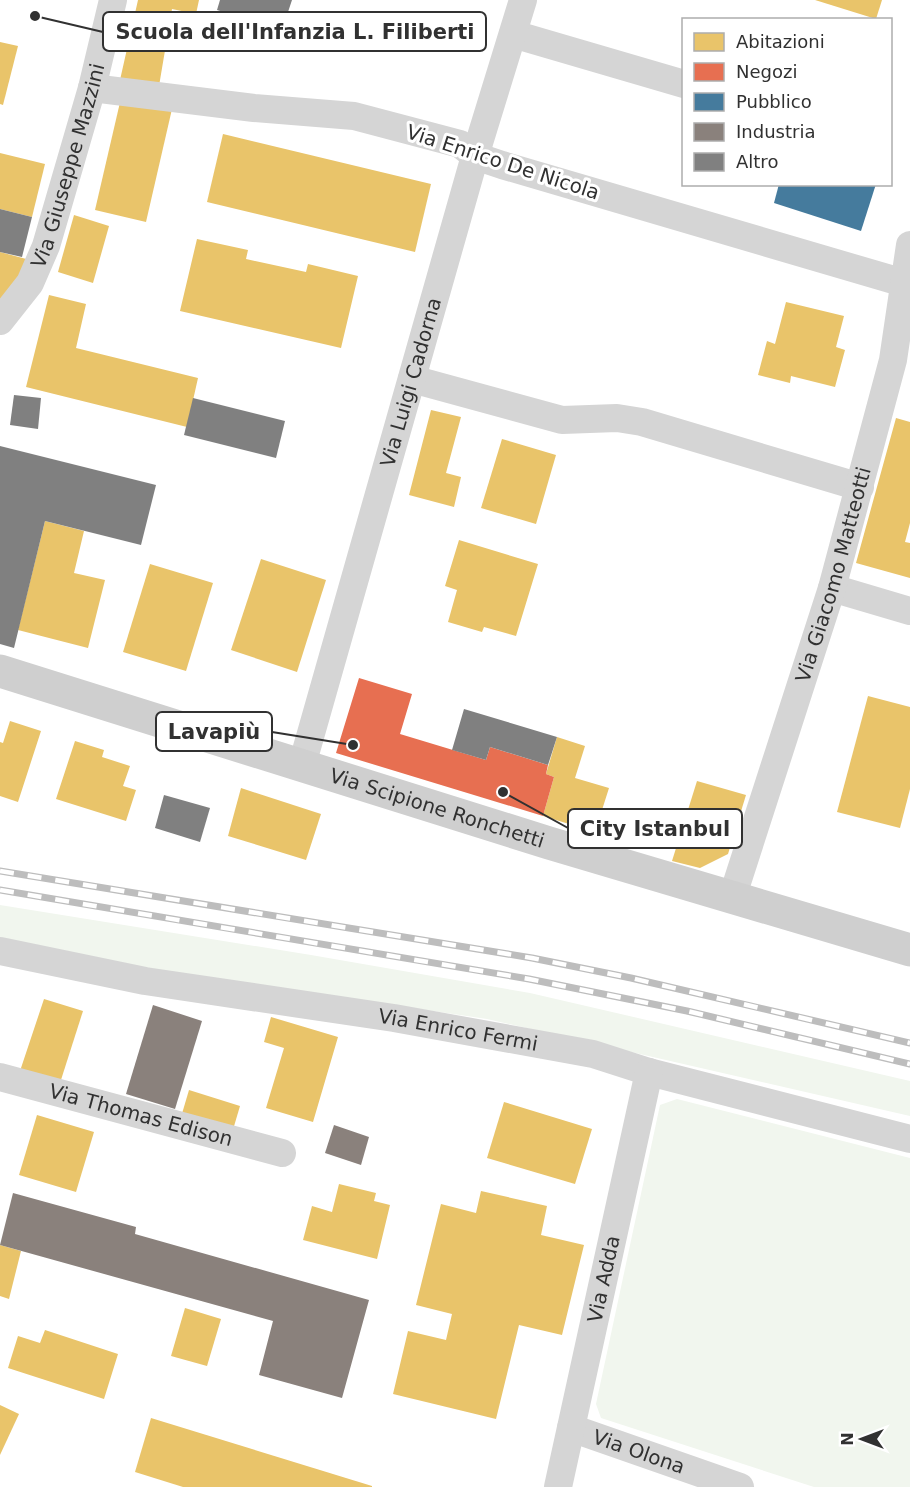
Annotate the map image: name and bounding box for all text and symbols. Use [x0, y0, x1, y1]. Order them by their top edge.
callout: Scuola dell'Infanzia L. Filiberti [103, 12, 486, 51]
legend [682, 18, 892, 186]
text: Scuola dell'Infanzia L. Filiberti [115, 20, 475, 44]
text: Abitazioni [736, 31, 825, 52]
street label: Via Giuseppe Mazzini [26, 61, 109, 272]
text: Negozi [736, 61, 797, 82]
text: Pubblico [736, 91, 812, 112]
street label: Via Enrico De Nicola [403, 119, 603, 205]
text: Industria [736, 121, 815, 142]
text: Altro [736, 151, 778, 172]
street label: Via Luigi Cadorna [375, 295, 446, 470]
street label: Via Giacomo Matteotti [790, 464, 876, 685]
callout: Lavapiù [156, 712, 272, 751]
text: Lavapiù [168, 720, 260, 744]
street label: Via Scipione Ronchetti [327, 763, 547, 853]
callout: City Istanbul [568, 809, 742, 848]
text: City Istanbul [580, 817, 730, 841]
street label: Via Enrico Fermi [377, 1004, 540, 1056]
street label: Via Thomas Edison [46, 1079, 236, 1151]
street label: Via Adda [582, 1233, 625, 1325]
north arrow [832, 1409, 892, 1469]
street label: Via Olona [590, 1425, 688, 1479]
text: N [838, 1432, 857, 1446]

